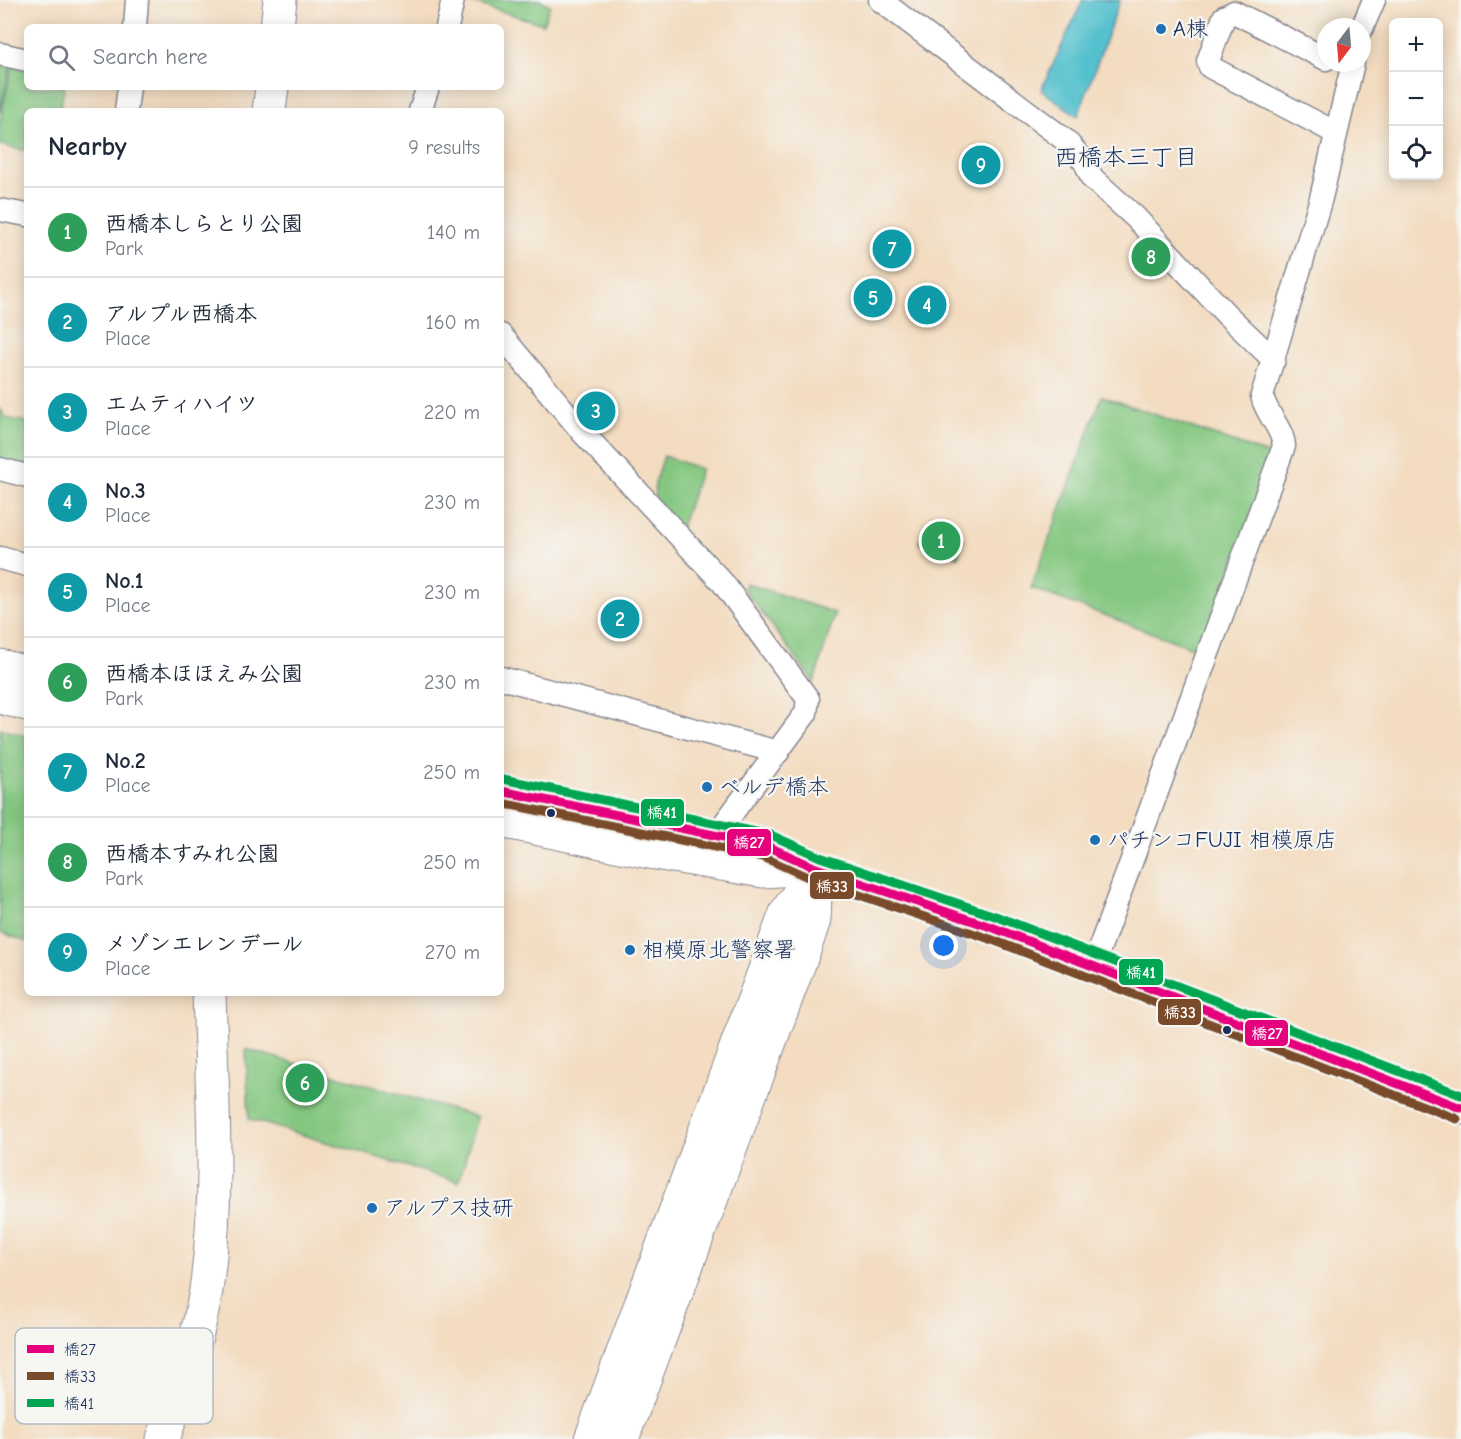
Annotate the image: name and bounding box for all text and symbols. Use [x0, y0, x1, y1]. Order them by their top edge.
place label: A棟 [1173, 16, 1208, 42]
north arrow [1317, 18, 1371, 72]
map controls [1389, 18, 1443, 180]
button: + [1389, 18, 1443, 72]
marker: A棟 [1154, 22, 1168, 36]
search box [24, 24, 504, 90]
icon: search [45, 41, 78, 74]
text: Search here [93, 44, 208, 70]
button: − [1389, 72, 1443, 126]
button: locate [1389, 126, 1443, 180]
text: Nearby [48, 132, 127, 162]
text: 9 results [408, 136, 480, 159]
pin: 9 [962, 142, 1000, 188]
district label: 西橋本三丁目 [1054, 143, 1198, 171]
text: 西橋本しらとり公園 [105, 211, 303, 237]
text: 1 [64, 221, 71, 244]
text: 140 m [427, 221, 480, 244]
pin: 7 [872, 226, 912, 272]
pin: 8 [1132, 234, 1170, 280]
text: Park [105, 237, 143, 260]
pin: 5 [854, 276, 892, 320]
pin: 4 [908, 282, 946, 328]
text: アルプル西橋本 [105, 301, 257, 327]
text: 2 [63, 311, 72, 334]
text: 160 m [426, 311, 480, 334]
text: Place [105, 327, 151, 350]
pin: 3 [576, 388, 616, 434]
text: エムティハイツ [105, 391, 258, 417]
text: 3 [63, 401, 72, 424]
text: 220 m [424, 401, 480, 424]
text: Place [105, 417, 151, 440]
text: No.3 [105, 478, 146, 504]
text: 4 [63, 491, 72, 514]
text: 230 m [424, 491, 480, 514]
text: Place [105, 504, 151, 527]
pin: 1 [922, 518, 960, 564]
text: No.1 [105, 568, 143, 594]
text: 5 [62, 581, 73, 604]
text: 230 m [424, 581, 480, 604]
text: Place [105, 594, 151, 617]
pin: 2 [600, 596, 640, 642]
text: 西橋本ほほえみ公園 [105, 661, 303, 687]
text: 6 [62, 671, 73, 694]
text: 230 m [424, 671, 480, 694]
text: Park [105, 687, 143, 710]
text: No.2 [105, 748, 146, 774]
text: 7 [63, 761, 72, 784]
text: 250 m [423, 761, 480, 784]
text: Place [105, 774, 151, 797]
place label: ベルデ橋本 [719, 774, 829, 800]
marker: ベルデ橋本 [700, 780, 714, 794]
line badge: 橋41 [640, 798, 685, 827]
text: 橋41 [647, 804, 677, 822]
unlabelled marker [545, 807, 557, 819]
place label: パチンコFUJI 相模原店 [1107, 827, 1337, 853]
line badge: 橋27 [726, 828, 772, 857]
marker: パチンコFUJI 相模原店 [1088, 833, 1102, 847]
text: 橋27 [733, 834, 765, 852]
text: 西橋本すみれ公園 [105, 841, 279, 867]
text: 8 [62, 851, 73, 874]
text: 250 m [423, 851, 480, 874]
text: Park [105, 867, 143, 890]
line badge: 橋33 [809, 871, 855, 900]
text: 橋33 [816, 878, 848, 896]
text: メゾンエレンデール [105, 931, 303, 957]
your location [929, 931, 958, 960]
place label: 相模原北警察署 [642, 937, 796, 963]
text: 9 [62, 941, 73, 964]
text: 270 m [425, 941, 480, 964]
marker: 相模原北警察署 [623, 943, 637, 957]
text: Place [105, 957, 151, 980]
line badge: 橋41 [1118, 958, 1164, 986]
text: 橋41 [1126, 964, 1156, 982]
line badge: 橋33 [1157, 998, 1202, 1026]
text: 橋33 [1164, 1004, 1196, 1022]
line badge: 橋27 [1244, 1019, 1289, 1047]
unlabelled marker [1221, 1024, 1233, 1036]
text: 橋27 [1251, 1025, 1283, 1043]
pin: 6 [286, 1060, 324, 1106]
place label: アルプス技研 [384, 1195, 514, 1221]
marker: アルプス技研 [365, 1201, 379, 1215]
legend [15, 1328, 213, 1424]
text: 橋27 [64, 1341, 96, 1359]
text: 橋33 [64, 1368, 96, 1386]
text: 橋41 [64, 1395, 94, 1413]

